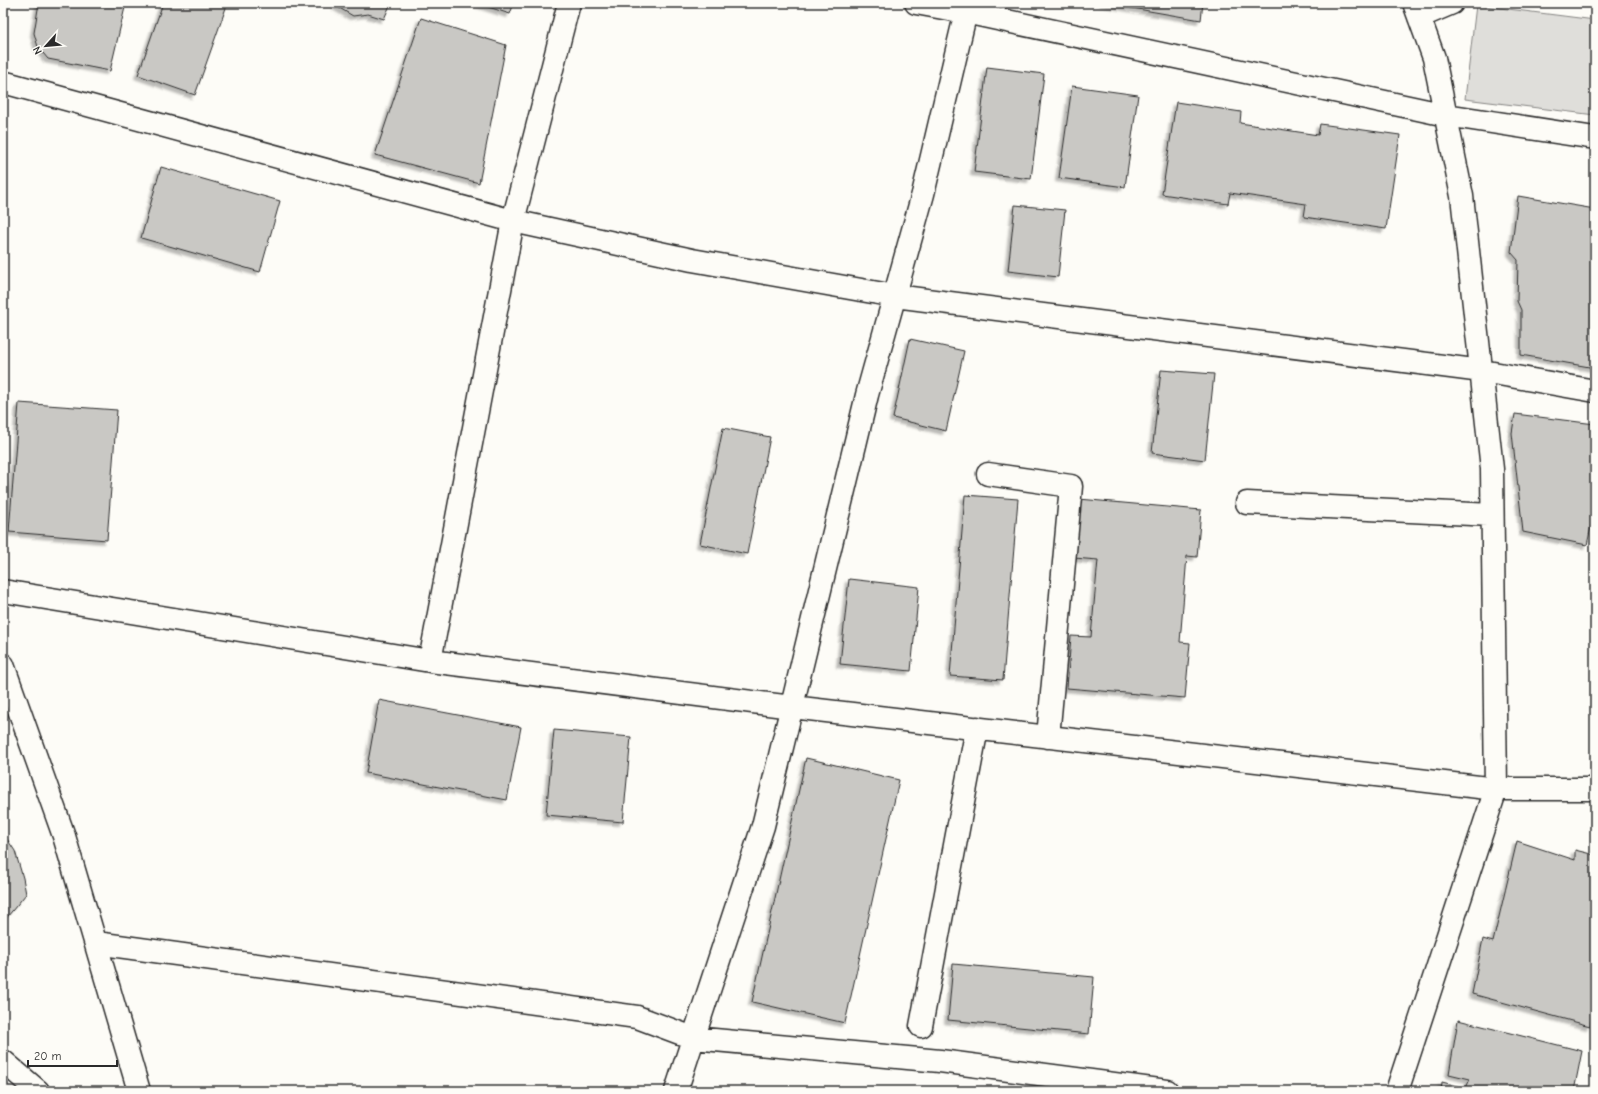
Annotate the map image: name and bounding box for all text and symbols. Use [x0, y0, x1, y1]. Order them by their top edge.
north arrow [26, 26, 66, 66]
text: N [30, 44, 45, 56]
scale bar [28, 1042, 117, 1068]
text: 20 m [34, 1049, 62, 1063]

